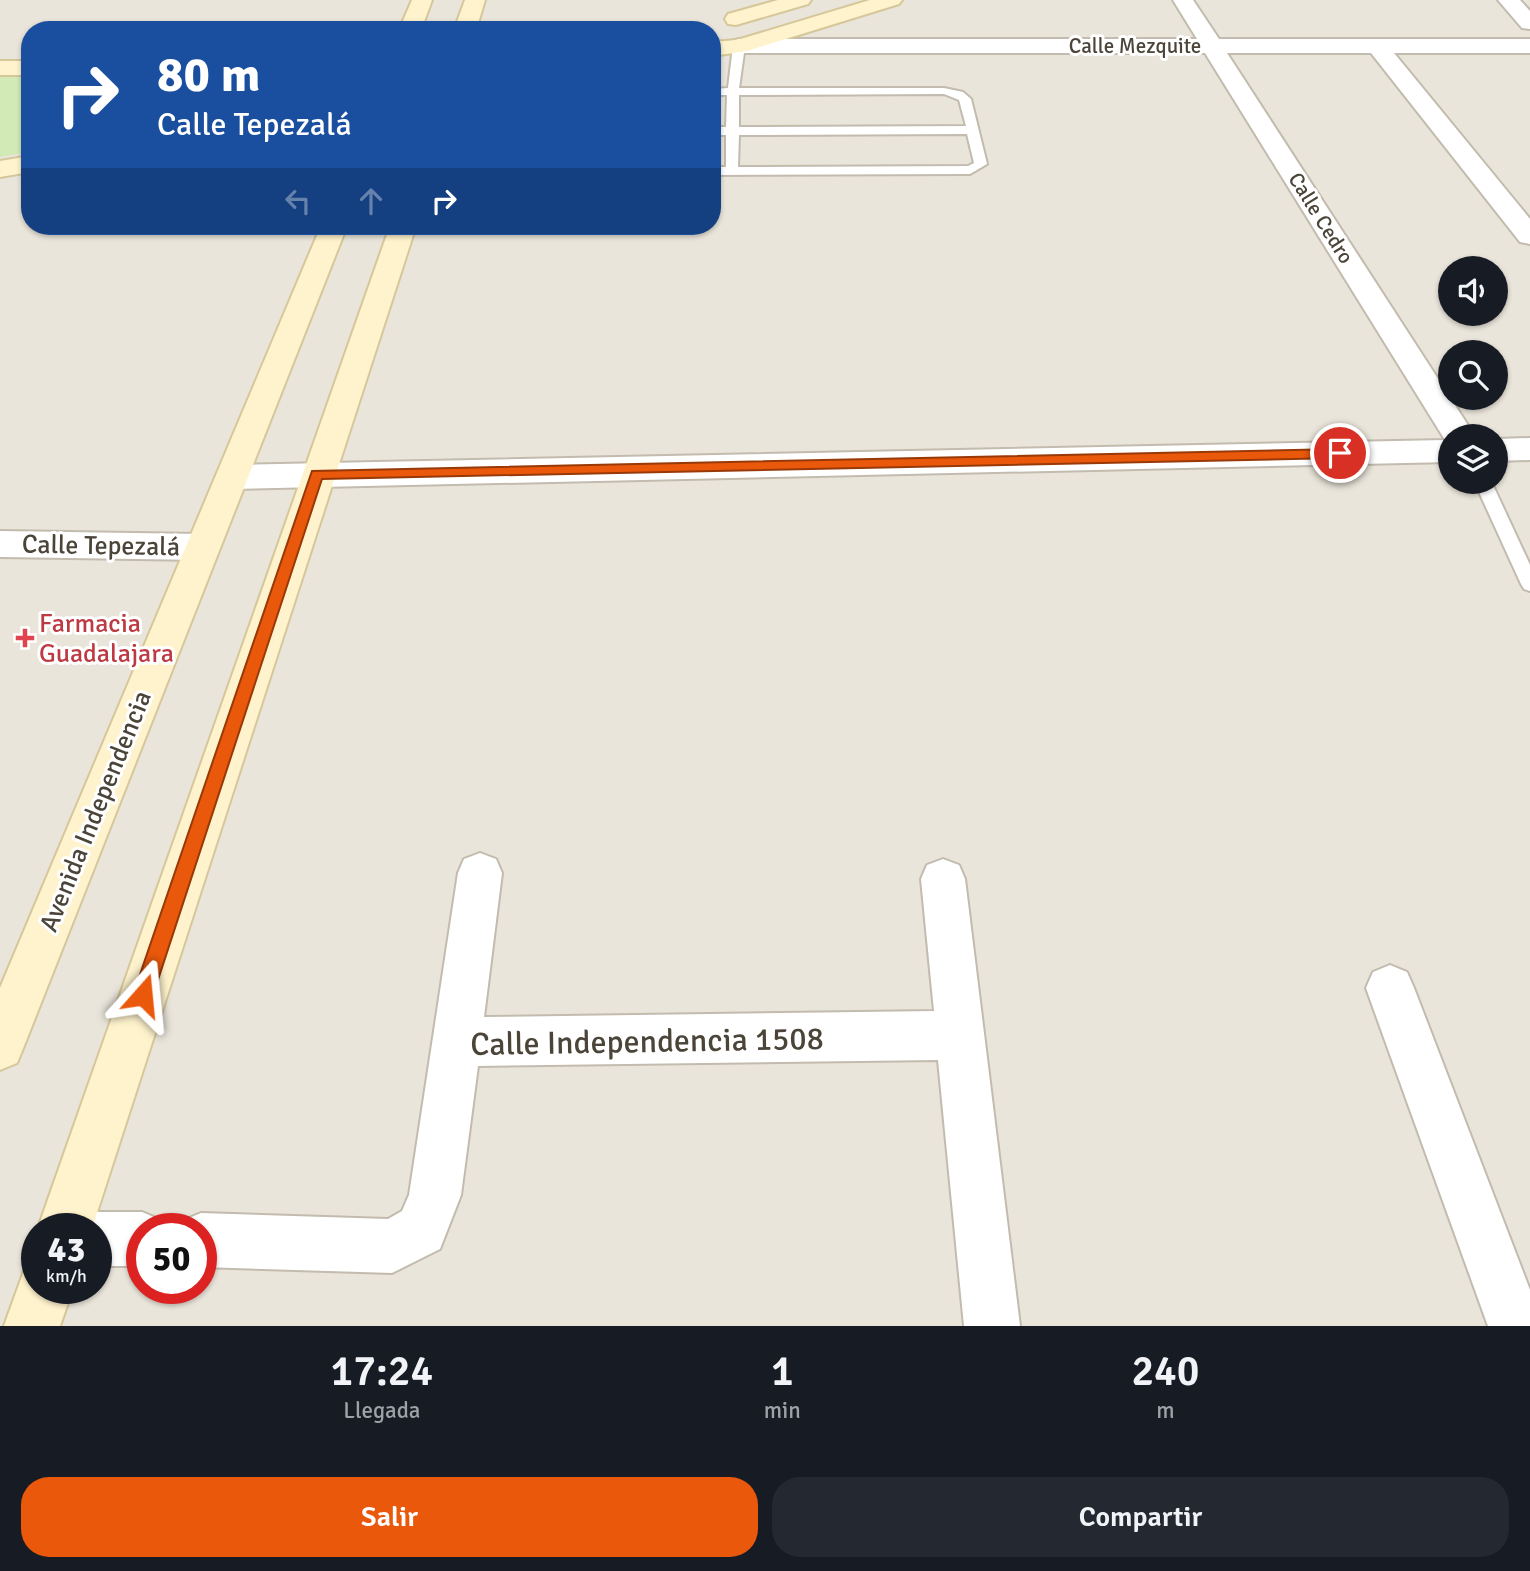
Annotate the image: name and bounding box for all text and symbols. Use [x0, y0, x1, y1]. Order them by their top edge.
street label: Calle Mezquite [1069, 33, 1201, 59]
text: 80 m [157, 45, 260, 105]
icon: right [42, 49, 133, 140]
text: Calle Tepezalá [157, 105, 352, 144]
street label: Calle Cedro [1283, 168, 1359, 268]
icon: left [279, 182, 317, 220]
icon: ahead [352, 182, 390, 220]
icon: right [425, 182, 463, 220]
map controls [1438, 256, 1508, 494]
button: sound [1438, 256, 1508, 326]
button: search [1438, 340, 1508, 410]
pin [1310, 423, 1370, 483]
button: layers [1438, 424, 1508, 494]
icon: arrive [1321, 434, 1359, 472]
street label: Calle Tepezalá [22, 529, 180, 563]
place label: Farmacia Guadalajara [39, 608, 174, 670]
marker: Farmacia Guadalajara [17, 630, 33, 646]
street label: Avenida Independencia [33, 686, 159, 937]
position arrow [106, 958, 180, 1032]
street label: Calle Independencia 1508 [470, 1019, 824, 1064]
speed limit sign: 50 [126, 1213, 217, 1304]
text: 43 [48, 1228, 85, 1271]
text: km/h [46, 1265, 87, 1287]
text: 17:24 [331, 1346, 433, 1397]
text: 1 [771, 1346, 794, 1397]
text: 240 [1131, 1346, 1199, 1397]
text: Llegada [343, 1396, 421, 1425]
text: min [764, 1396, 801, 1425]
text: m [1156, 1396, 1175, 1425]
button: Salir [21, 1477, 758, 1557]
button: Compartir [772, 1477, 1509, 1557]

